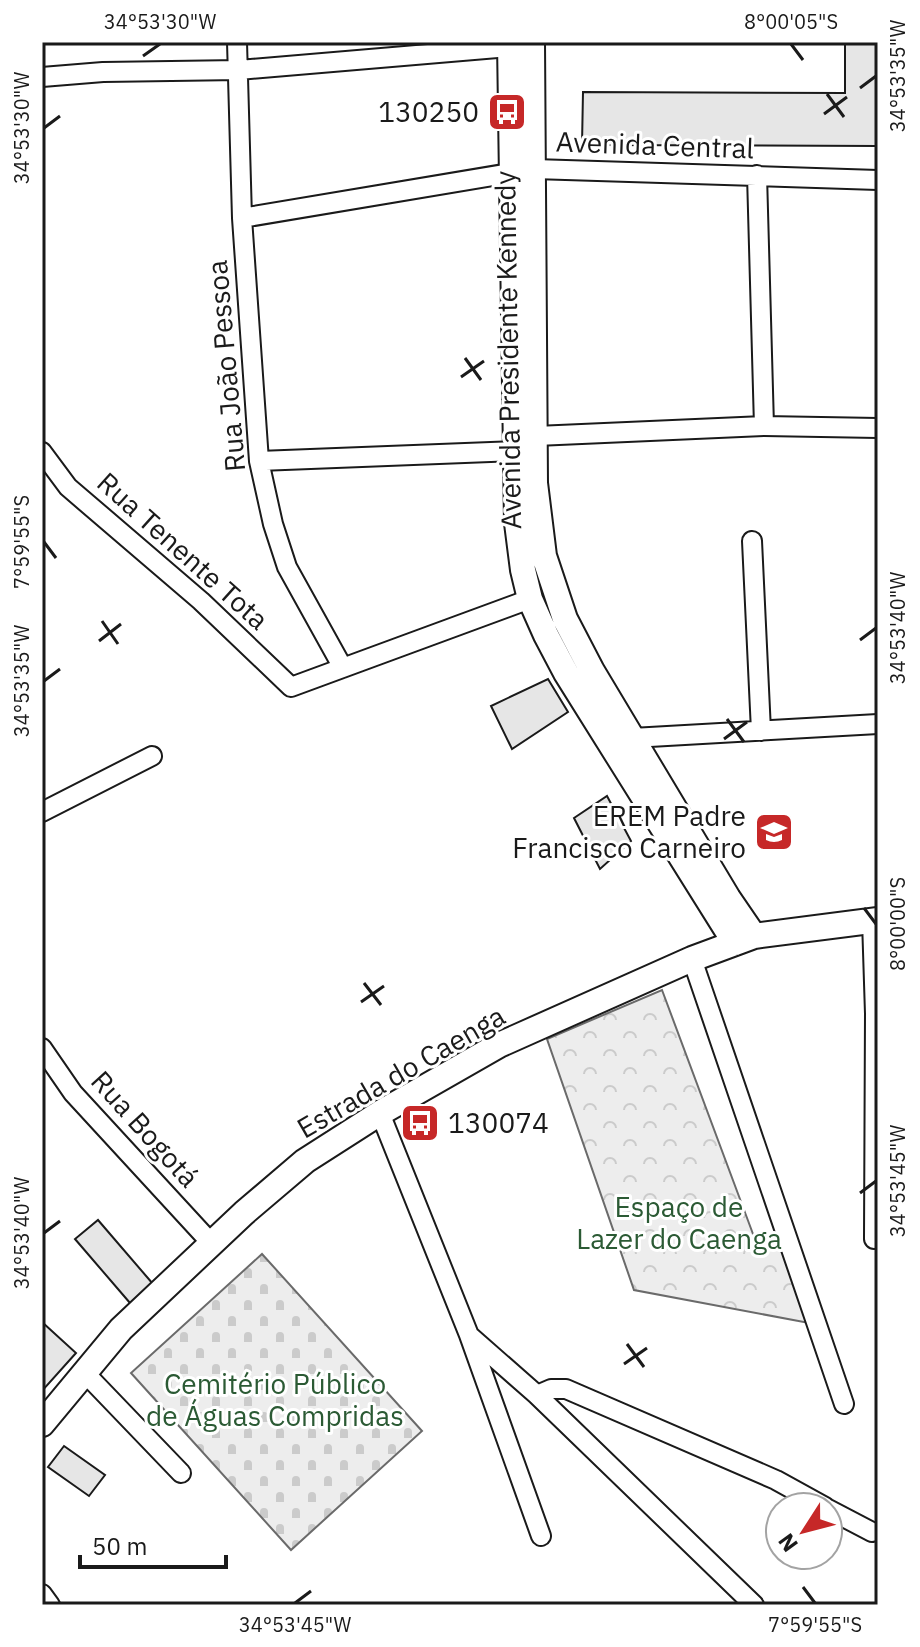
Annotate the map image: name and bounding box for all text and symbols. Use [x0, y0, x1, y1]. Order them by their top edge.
text: 34°53'30"W [104, 8, 217, 35]
text: 8°00'05"S [744, 8, 838, 35]
text: 34°53'35"W [884, 19, 911, 132]
text: 34°53'30"W [8, 71, 35, 184]
bus stop icon: 130250 [486, 91, 528, 133]
place label: 130250 [378, 93, 479, 130]
street label: Avenida Central [555, 123, 755, 166]
street label: Avenida Presidente Kennedy [486, 170, 529, 530]
street label: Rua João Pessoa [198, 259, 253, 473]
street label: Rua Tenente Tota [90, 464, 277, 638]
text: 7°59'55"S [8, 495, 35, 589]
text: 34°53'40"W [884, 571, 911, 684]
text: 34°53'35"W [8, 624, 35, 737]
place label: EREM Padre Francisco Carneiro [512, 797, 746, 866]
school or university icon: EREM Padre Francisco Carneiro [753, 811, 795, 853]
text: 8°00'00"S [884, 877, 911, 971]
street label: Estrada do Caenga [290, 997, 511, 1146]
street label: Rua Bogotá [83, 1063, 207, 1195]
bus stop icon: 130074 [399, 1102, 441, 1144]
place label: 130074 [448, 1104, 549, 1141]
text: 34°53'45"W [884, 1124, 911, 1237]
text: 34°53'40"W [8, 1176, 35, 1289]
park label: Espaço de Lazer do Caenga [576, 1188, 782, 1257]
park label: Cemitério Público de Águas Compridas [146, 1365, 404, 1434]
north arrow [764, 1491, 844, 1571]
scale bar [80, 1519, 226, 1569]
text: N [771, 1528, 804, 1558]
text: 50 m [92, 1530, 147, 1562]
text: 34°53'45"W [239, 1611, 352, 1638]
text: 7°59'55"S [768, 1611, 862, 1638]

